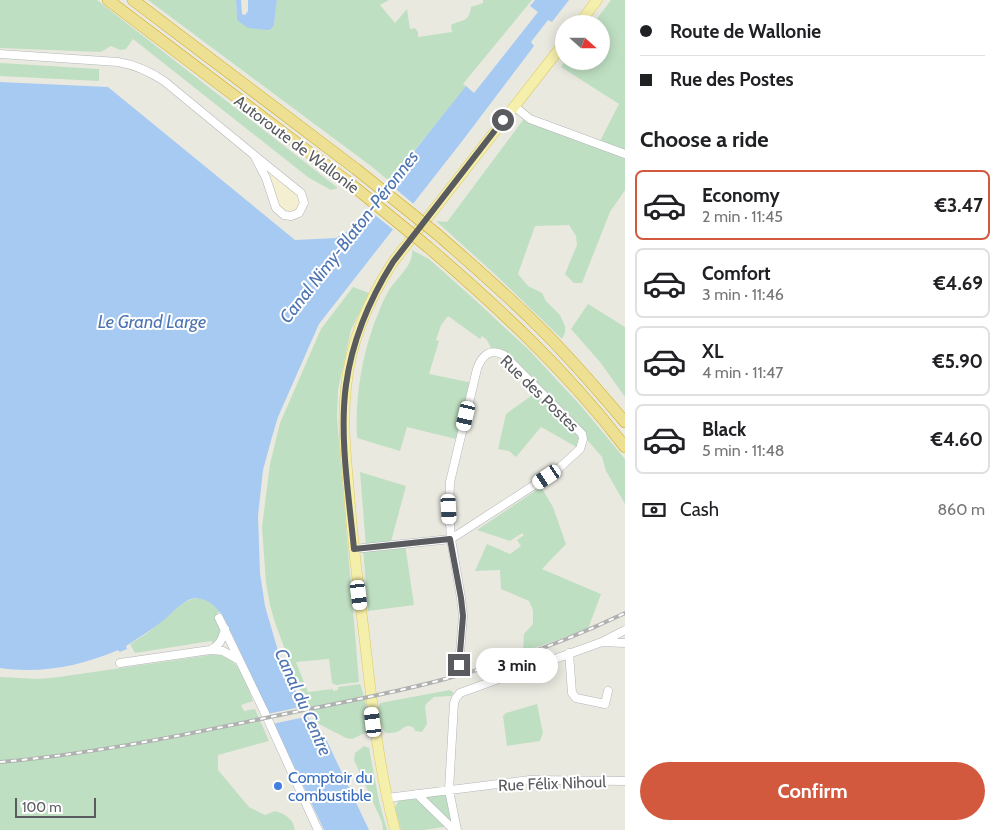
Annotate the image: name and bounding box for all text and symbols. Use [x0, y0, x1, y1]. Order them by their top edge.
north arrow [555, 15, 610, 70]
map controls [555, 15, 610, 70]
text: Route de Wallonie [670, 20, 821, 43]
text: Rue des Postes [670, 68, 793, 91]
street label: Autoroute de Wallonie [231, 91, 363, 197]
route start [492, 109, 514, 131]
text: Choose a ride [640, 126, 769, 153]
water label: Canal Nimy-Blaton-Péronnes [275, 146, 423, 328]
icon: car [642, 183, 687, 228]
text: Economy [702, 184, 780, 207]
text: €3.47 [935, 194, 983, 217]
text: 2 min · 11:45 [702, 207, 783, 226]
icon: car [642, 261, 687, 306]
text: Comfort [702, 262, 771, 285]
text: €4.69 [933, 272, 983, 295]
text: 3 min · 11:46 [702, 285, 784, 304]
water label: Le Grand Large [98, 311, 206, 333]
icon: car [642, 339, 687, 384]
text: XL [702, 340, 723, 363]
text: €5.90 [933, 350, 983, 373]
street label: Rue des Postes [497, 351, 583, 436]
text: 4 min · 11:47 [702, 363, 783, 382]
car [455, 400, 476, 432]
icon: car [642, 417, 687, 462]
text: Black [702, 418, 746, 441]
text: €4.60 [931, 428, 983, 451]
text: 5 min · 11:48 [702, 441, 784, 460]
car [530, 462, 563, 492]
car [440, 494, 457, 524]
icon: cash [640, 496, 668, 524]
text: Cash [680, 498, 719, 521]
text: 860 m [937, 500, 985, 519]
car [349, 579, 368, 611]
water label: Canal du Centre [270, 645, 336, 759]
callout: 3 min [476, 648, 559, 682]
route end [448, 654, 470, 676]
text: 3 min [498, 656, 536, 675]
car [363, 706, 382, 738]
button: Confirm [640, 762, 985, 820]
place label: Comptoir du combustible [288, 768, 373, 805]
street label: Rue Félix Nihoul [498, 772, 607, 795]
marker: Comptoir du combustible [272, 780, 284, 792]
scale bar [15, 795, 96, 818]
text: 100 m [22, 798, 62, 816]

